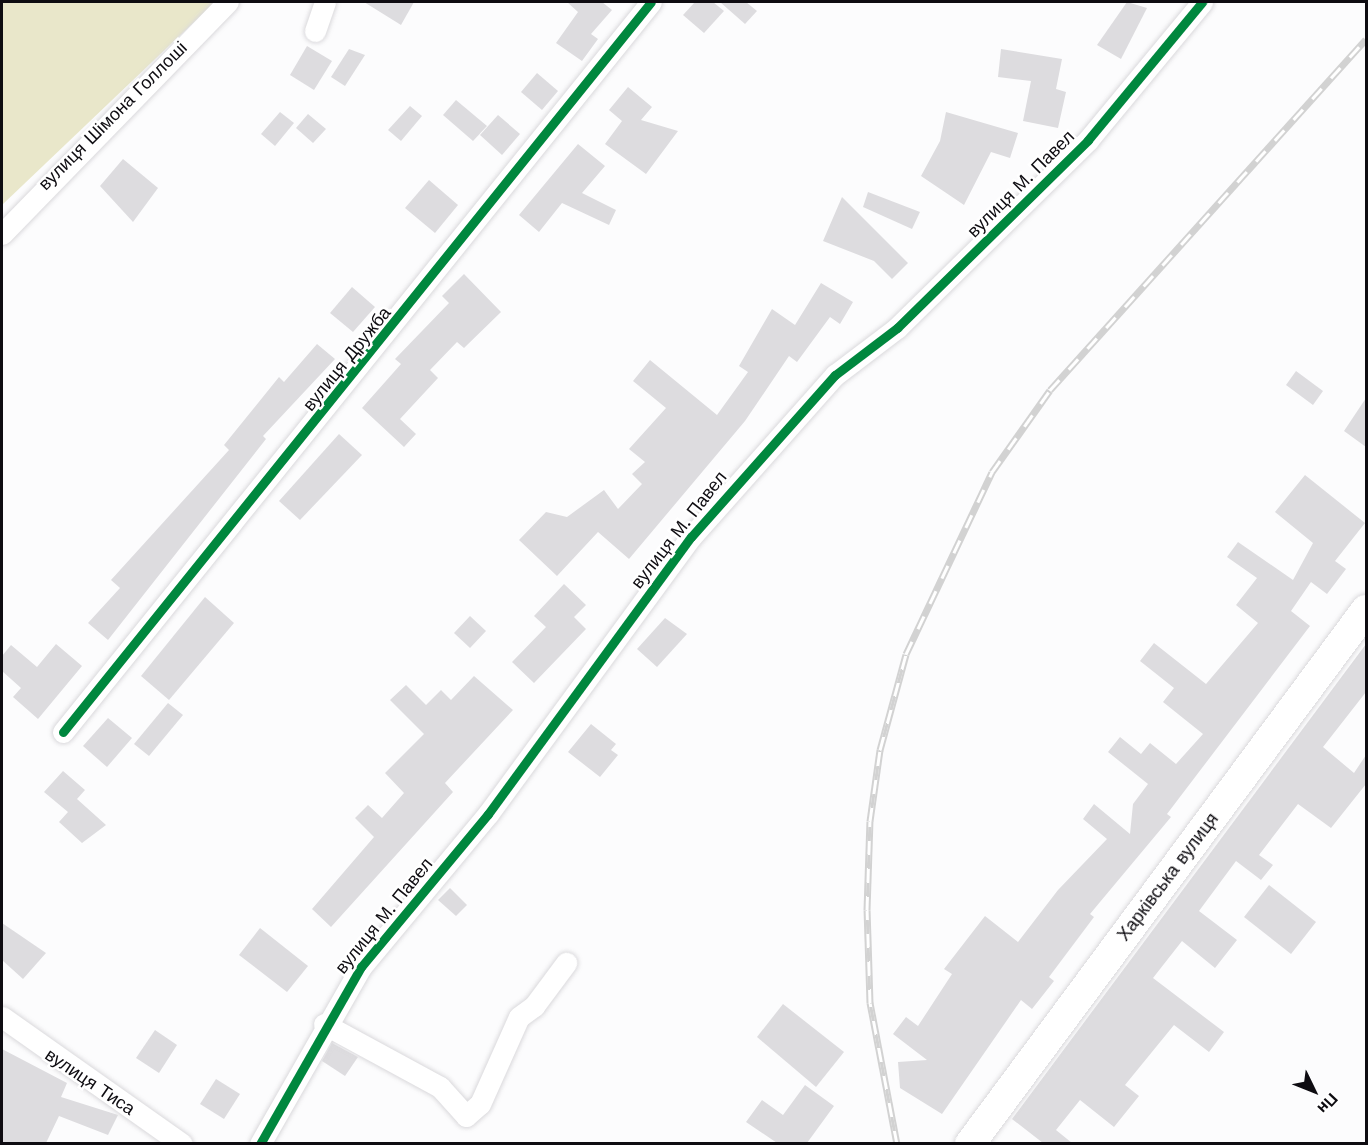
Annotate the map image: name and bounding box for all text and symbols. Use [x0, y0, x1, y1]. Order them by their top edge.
street label: вулиця Шімона Голлоші [34, 37, 192, 195]
street label: вулиця М. Павел [963, 126, 1079, 242]
street label: вулиця Дружба [298, 303, 396, 415]
street label: вулиця М. Павел [627, 467, 731, 593]
street label: Харківська вулиця [1113, 809, 1223, 945]
street label: вулиця М. Павел [331, 854, 437, 978]
street label: вулиця Тиса [41, 1044, 139, 1120]
north arrow [1284, 1061, 1344, 1121]
text: Пн [1313, 1089, 1342, 1118]

